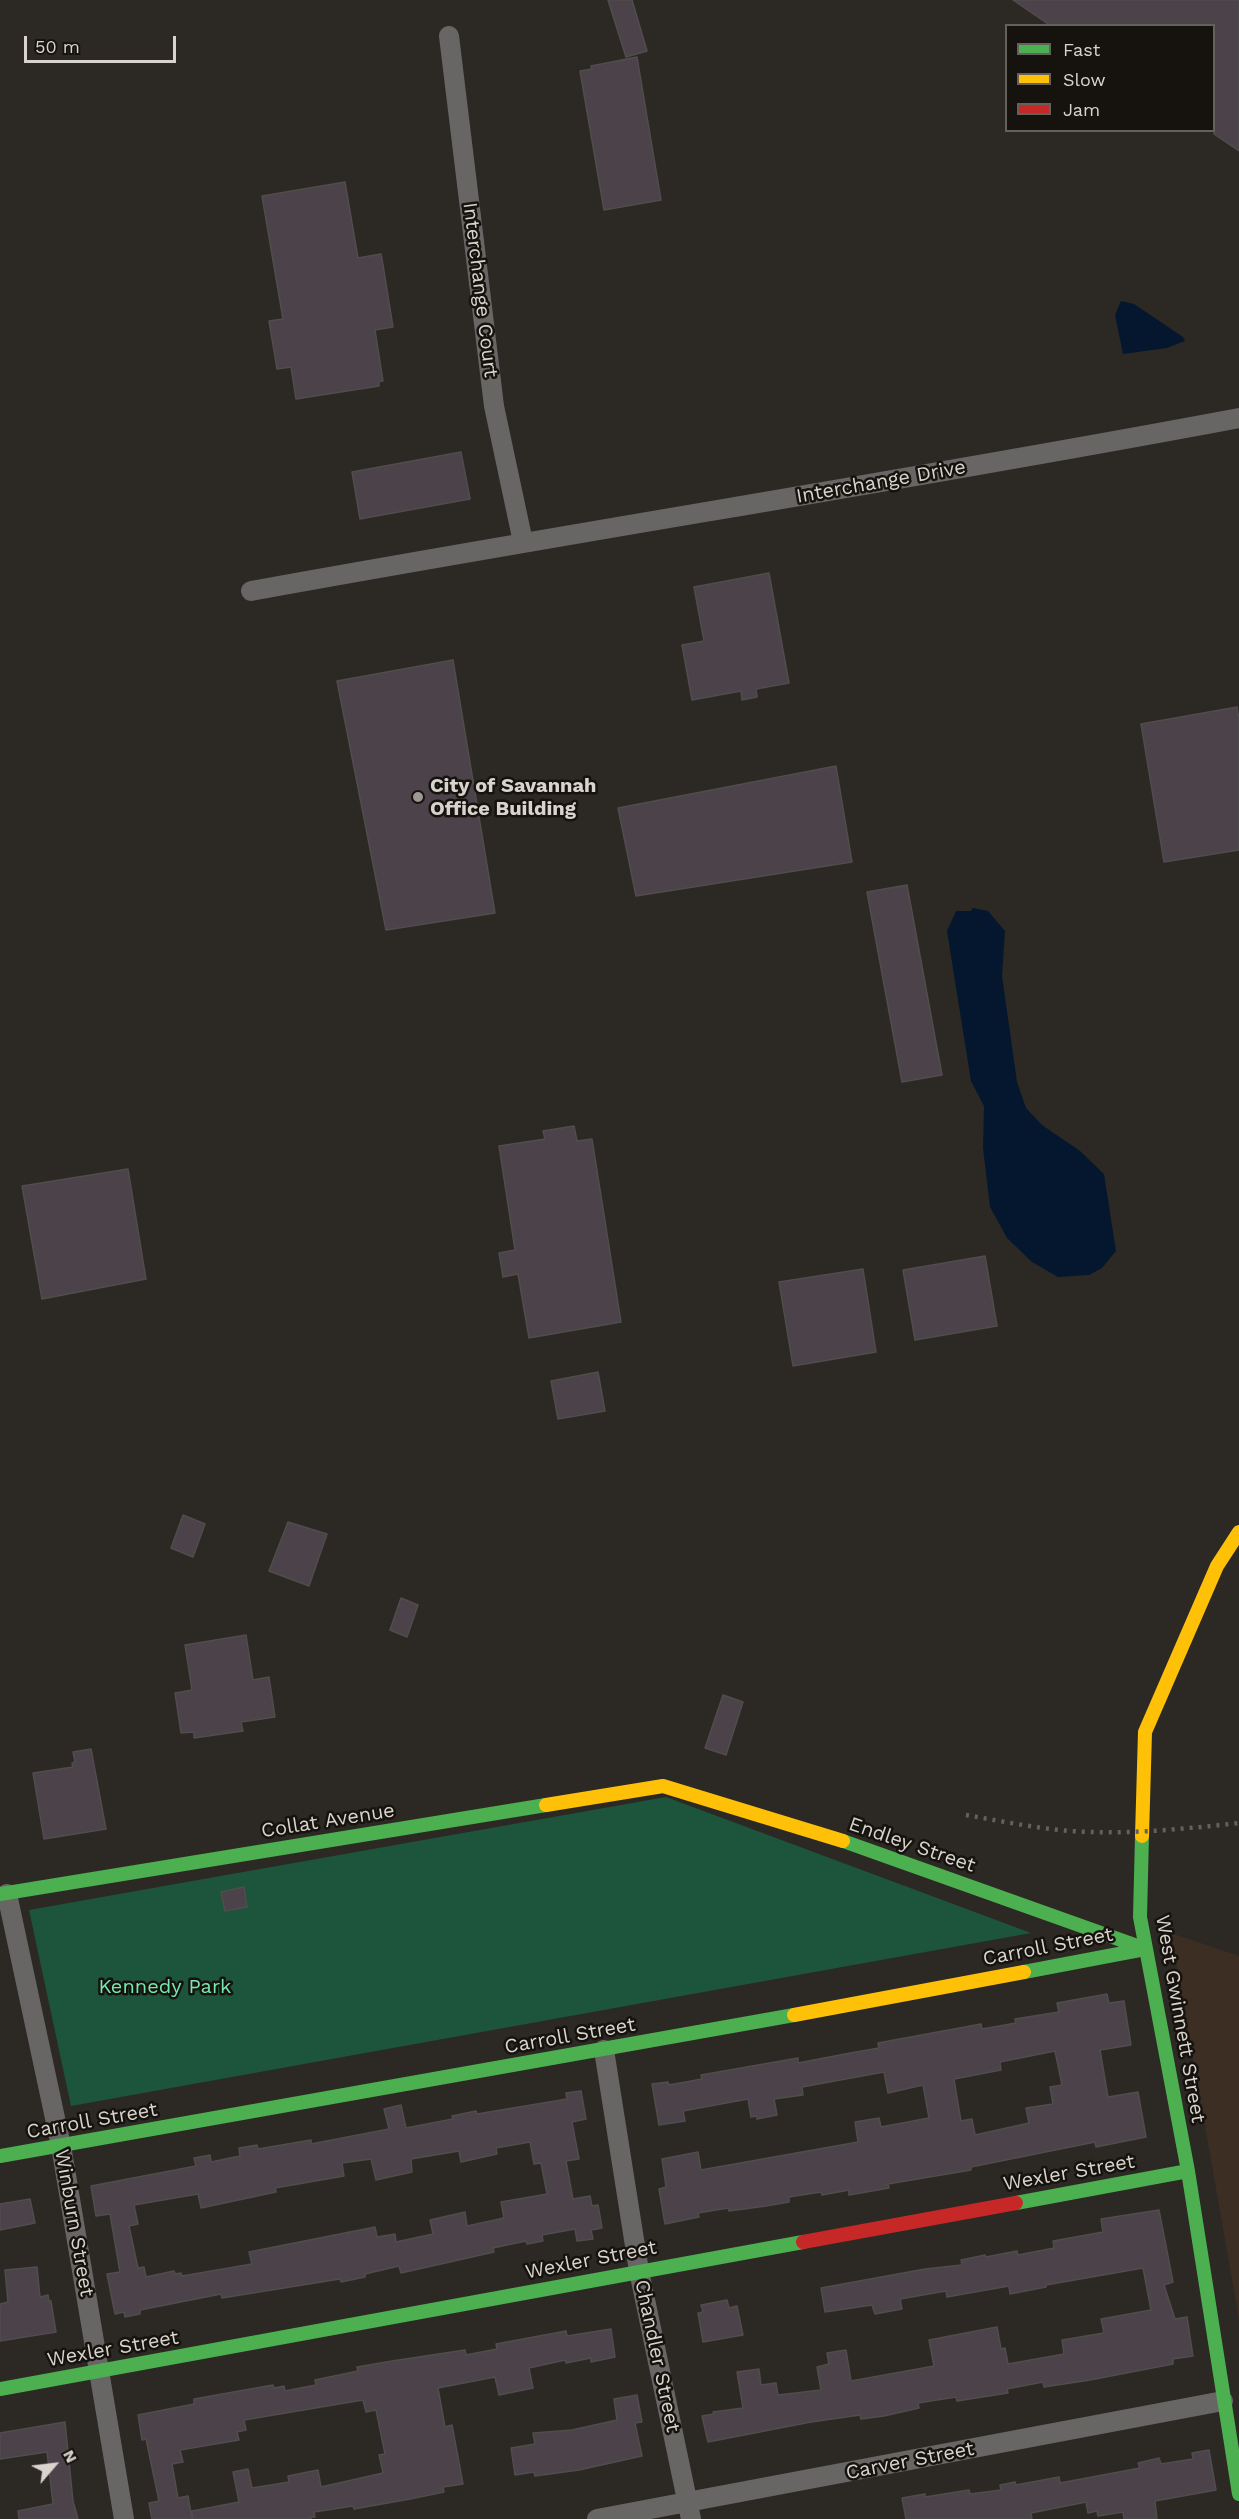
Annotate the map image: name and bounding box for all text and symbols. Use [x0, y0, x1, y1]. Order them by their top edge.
scale bar [27, 24, 178, 62]
legend [1005, 24, 1215, 132]
text: 50 m [35, 36, 80, 57]
text: Fast [1063, 39, 1100, 60]
text: Slow [1063, 69, 1106, 90]
text: Jam [1063, 99, 1100, 120]
street label: Interchange Court [457, 201, 503, 379]
street label: Interchange Drive [794, 455, 968, 509]
place label: City of Savannah Office Building [430, 774, 596, 821]
marker: City of Savannah Office Building [411, 790, 425, 804]
street label: Collat Avenue [260, 1799, 396, 1843]
street label: Endley Street [846, 1812, 978, 1878]
street label: West Gwinnett Street [1150, 1913, 1210, 2125]
street label: Carroll Street [981, 1923, 1115, 1971]
park label: Kennedy Park [99, 1975, 231, 1999]
street label: Carroll Street [503, 2013, 637, 2059]
street label: Carroll Street [25, 2098, 159, 2144]
street label: Winburn Street [49, 2147, 99, 2299]
street label: Wexler Street [1001, 2150, 1137, 2196]
street label: Wexler Street [523, 2236, 659, 2284]
street label: Chandler Street [629, 2278, 685, 2434]
street label: Wexler Street [45, 2326, 181, 2372]
north arrow [24, 2435, 84, 2495]
street label: Carver Street [844, 2437, 976, 2485]
text: N [59, 2447, 82, 2466]

